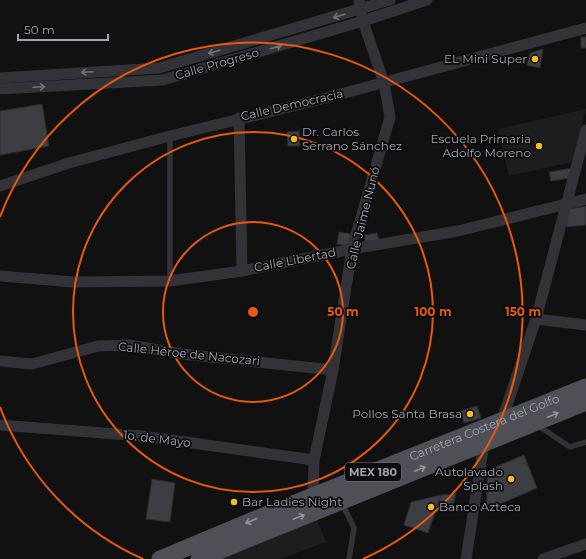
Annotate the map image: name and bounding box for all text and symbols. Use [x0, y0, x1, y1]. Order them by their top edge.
one-way arrow [333, 13, 346, 20]
scale bar [18, 16, 108, 42]
text: 50 m [24, 22, 55, 37]
one-way arrow [269, 43, 282, 50]
street label: Calle Progreso [173, 44, 260, 83]
one-way arrow [208, 49, 221, 56]
place label: EL Mini Super [444, 51, 527, 66]
marker: EL Mini Super [530, 54, 540, 64]
one-way arrow [81, 69, 94, 76]
one-way arrow [32, 84, 45, 91]
street label: Calle Democracia [239, 85, 345, 124]
place label: Dr. Carlos Serrano Sánchez [302, 124, 402, 153]
place label: Escuela Primaria Adolfo Moreno [431, 131, 531, 160]
marker: Dr. Carlos Serrano Sánchez [289, 134, 299, 144]
marker: Escuela Primaria Adolfo Moreno [534, 141, 544, 151]
street label: Calle Jaime Nunó [343, 165, 383, 271]
street label: Calle Libertad [253, 244, 337, 275]
text: 50 m [327, 304, 359, 319]
text: 100 m [415, 304, 451, 319]
text: 150 m [505, 304, 541, 319]
centre of rings [246, 305, 260, 319]
street label: Calle Héroe de Nacozari [117, 339, 261, 368]
street label: Carretera Costera del Golfo [407, 390, 561, 464]
place label: Pollos Santa Brasa [352, 406, 462, 421]
marker: Pollos Santa Brasa [465, 409, 475, 419]
one-way arrow [547, 410, 559, 418]
street label: 1o. de Mayo [122, 427, 192, 450]
road number: MEX 180 [345, 463, 401, 481]
one-way arrow [413, 464, 425, 472]
place label: Autolavado Splash [435, 464, 503, 493]
marker: Autolavado Splash [506, 474, 516, 484]
place label: Bar Ladies Night [242, 494, 342, 509]
marker: Bar Ladies Night [229, 497, 239, 507]
place label: Banco Azteca [439, 499, 521, 514]
marker: Banco Azteca [426, 502, 436, 512]
one-way arrow [293, 513, 305, 521]
one-way arrow [245, 518, 257, 525]

